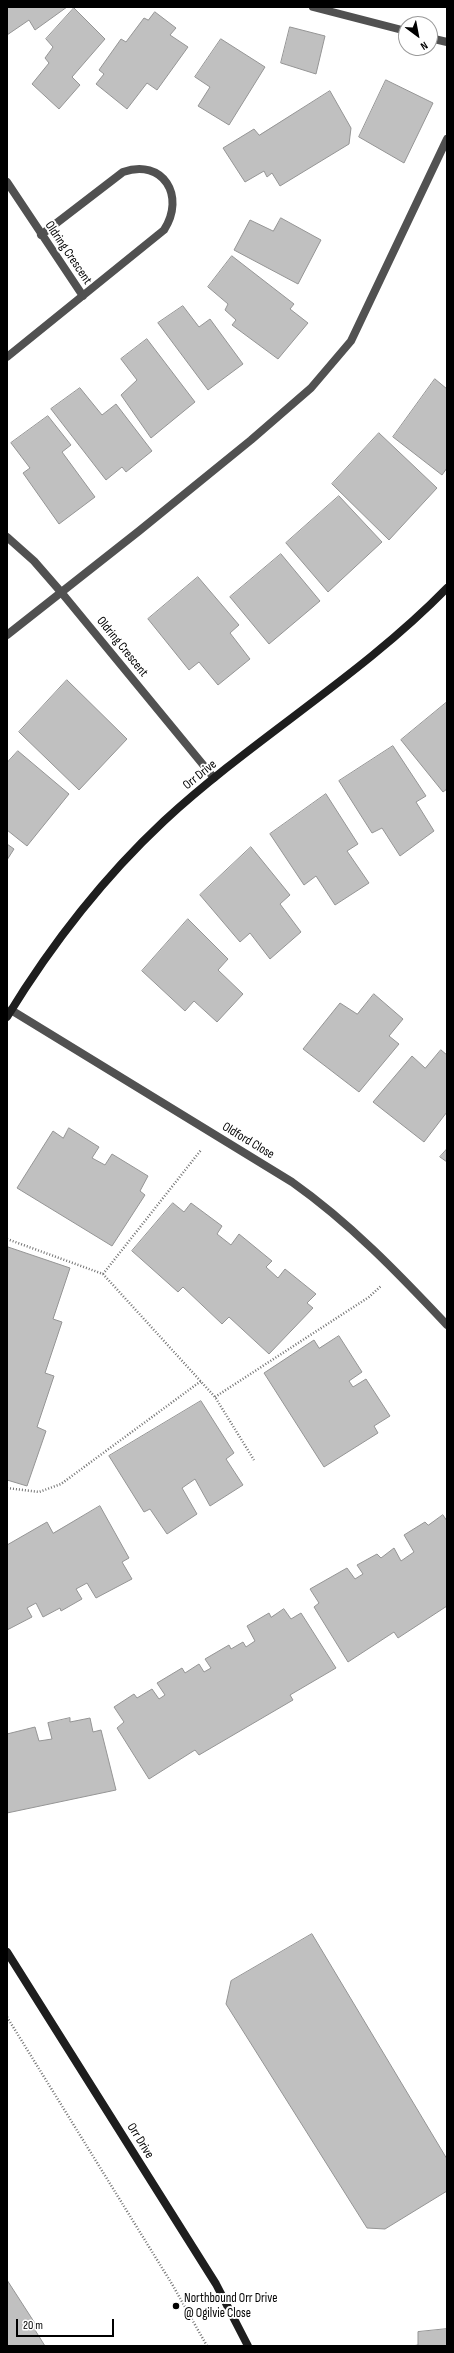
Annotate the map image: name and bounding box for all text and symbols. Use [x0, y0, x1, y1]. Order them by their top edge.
north arrow [398, 16, 438, 56]
text: N [418, 39, 430, 53]
street label: Oldring Crescent [41, 218, 95, 288]
street label: Oldring Crescent [93, 614, 151, 680]
street label: Orr Drive [180, 757, 220, 793]
street label: Oldford Close [219, 1119, 277, 1163]
street label: Orr Drive [123, 2120, 157, 2162]
place label: Northbound Orr Drive @ Ogilvie Close [184, 2291, 277, 2322]
marker: Northbound Orr Drive @ Ogilvie Close [171, 2301, 181, 2311]
scale bar [18, 2311, 116, 2337]
text: 20 m [23, 2318, 43, 2333]

